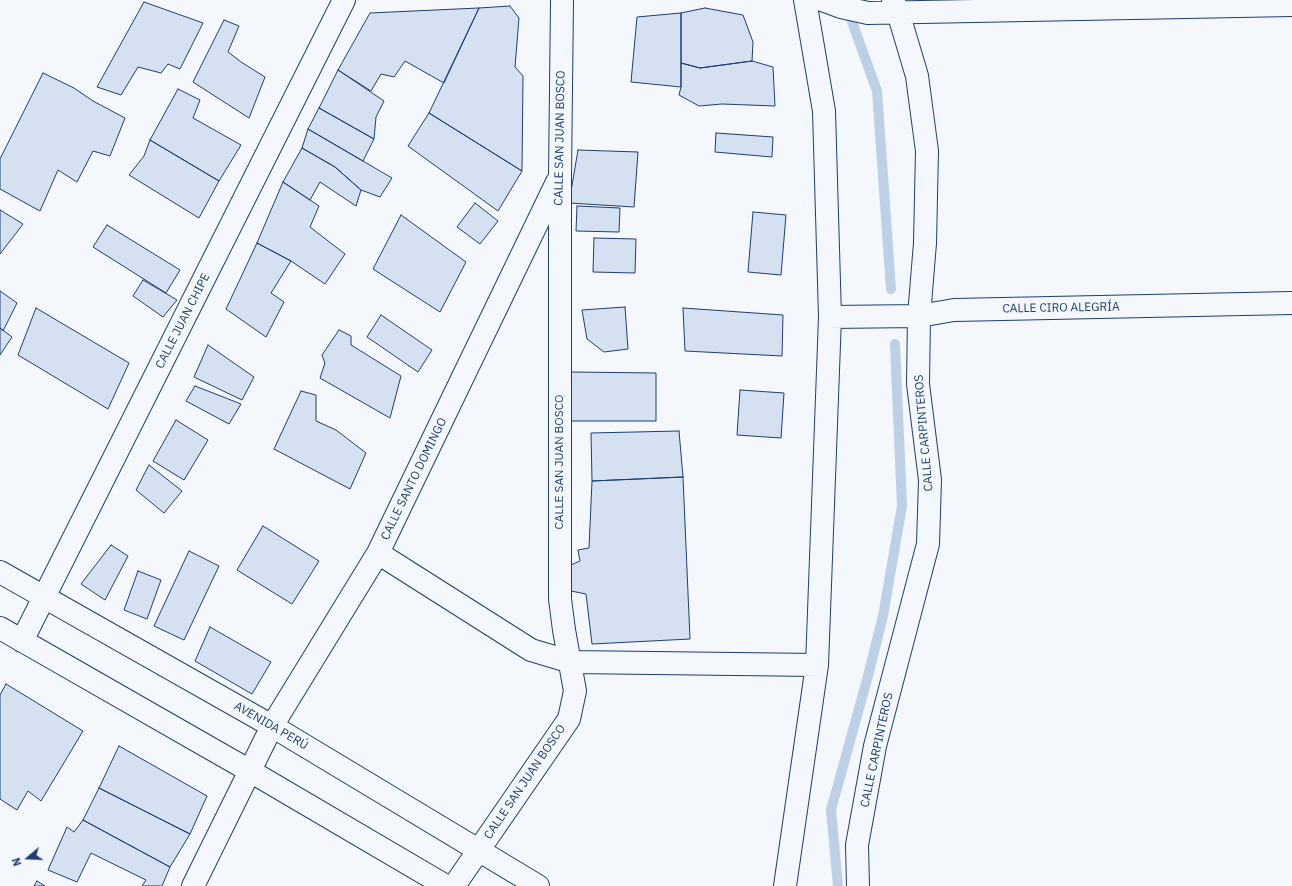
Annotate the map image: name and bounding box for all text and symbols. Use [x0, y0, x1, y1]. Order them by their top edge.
street label: CALLE SAN JUAN BOSCO [552, 70, 568, 206]
street label: CALLE JUAN CHIPE [153, 271, 213, 371]
street label: CALLE CIRO ALEGRÍA [1002, 300, 1120, 316]
street label: CALLE CARPINTEROS [912, 374, 936, 492]
street label: CALLE SAN JUAN BOSCO [553, 394, 567, 530]
street label: CALLE SANTO DOMINGO [378, 415, 450, 543]
street label: CALLE CARPINTEROS [858, 691, 896, 809]
street label: AVENIDA PERÚ [231, 699, 311, 753]
street label: CALLE SAN JUAN BOSCO [481, 722, 569, 842]
north arrow [8, 838, 48, 878]
text: N [9, 856, 25, 868]

